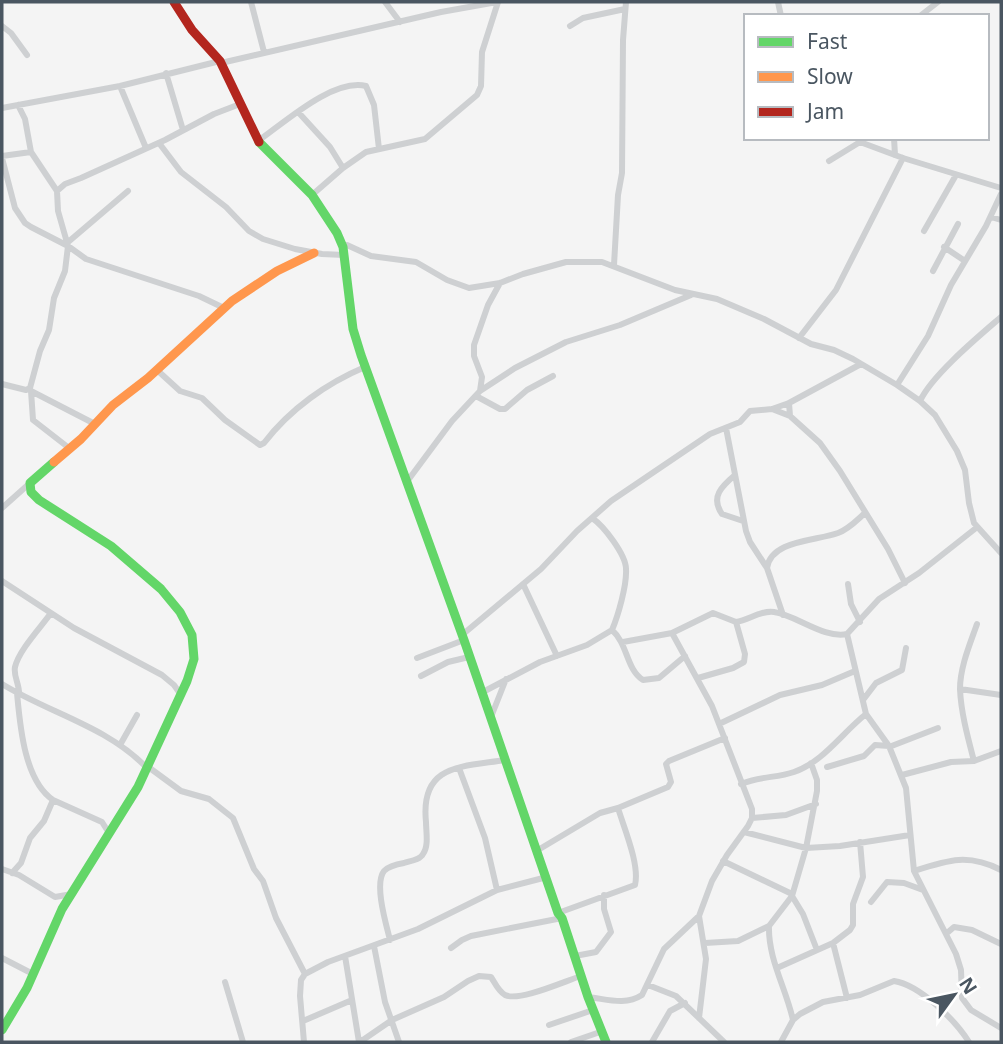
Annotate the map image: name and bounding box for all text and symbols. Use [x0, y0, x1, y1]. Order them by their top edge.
legend [744, 14, 989, 140]
text: Fast [807, 27, 848, 55]
text: Slow [807, 62, 853, 90]
text: Jam [805, 97, 844, 125]
north arrow [919, 960, 989, 1030]
text: N [953, 972, 983, 999]

